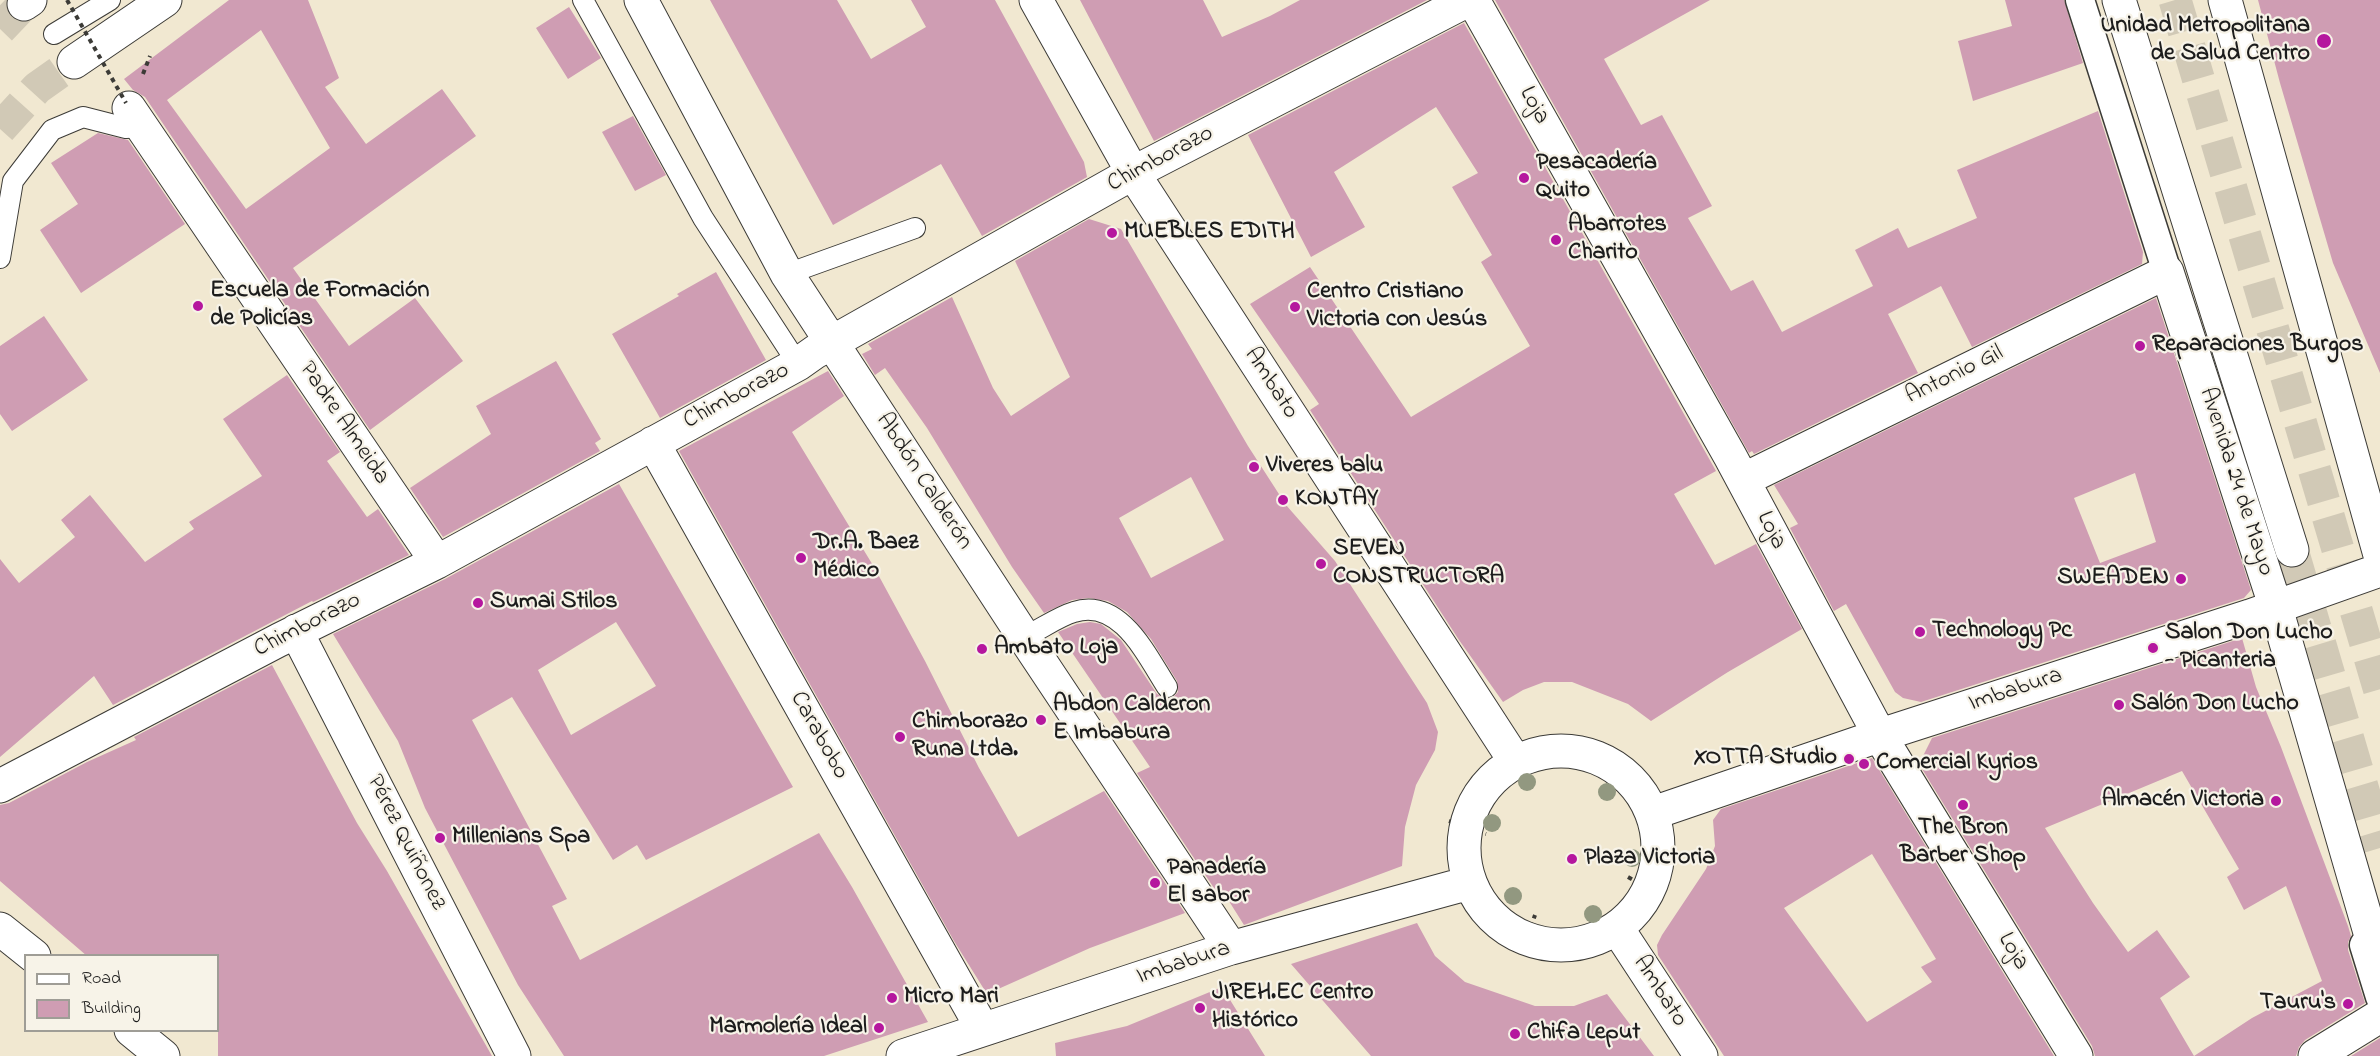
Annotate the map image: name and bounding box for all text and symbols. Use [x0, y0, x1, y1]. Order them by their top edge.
place label: Unidad Metropolitana de Salud Centro [2100, 13, 2310, 69]
marker: Unidad Metropolitana de Salud Centro [2315, 32, 2333, 50]
street label: Loja [1511, 82, 1555, 130]
street label: Chimborazo [1103, 120, 1219, 200]
place label: Pesacadería Quito [1536, 150, 1657, 206]
marker: Pesacadería Quito [1517, 171, 1531, 185]
place label: Abarrotes Charito [1568, 212, 1667, 268]
place label: MUEBLES EDITH [1124, 219, 1295, 247]
marker: MUEBLES EDITH [1105, 226, 1119, 240]
marker: Abarrotes Charito [1549, 233, 1563, 247]
place label: Escuela de Formación de Policías [210, 278, 429, 334]
place label: Centro Cristiano Victoria con Jesús [1307, 279, 1487, 335]
marker: Escuela de Formación de Policías [191, 299, 205, 313]
marker: Centro Cristiano Victoria con Jesús [1288, 300, 1302, 314]
place label: Reparaciones Burgos [2152, 332, 2363, 360]
marker: Reparaciones Burgos [2133, 339, 2147, 353]
street label: Antonio Gil [1901, 340, 2009, 412]
street label: Ambato [1236, 343, 1304, 425]
street label: Padre Almeida [291, 357, 395, 491]
street label: Chimborazo [679, 357, 795, 437]
street label: Avenida 24 de Mayo [2191, 384, 2279, 580]
street label: Abdón Calderón [868, 408, 978, 556]
place label: Viveres balu [1266, 453, 1383, 481]
marker: Viveres balu [1247, 460, 1261, 474]
place label: KONTAY [1295, 486, 1378, 514]
marker: KONTAY [1276, 493, 1290, 507]
street label: Loja [1748, 507, 1792, 555]
place label: Dr.A. Baez Médico [813, 530, 919, 586]
place label: SEVEN CONSTRUCTORA [1333, 536, 1504, 592]
marker: Dr.A. Baez Médico [794, 551, 808, 565]
marker: SEVEN CONSTRUCTORA [1314, 557, 1328, 571]
place label: SWEADEN [2057, 565, 2169, 593]
marker: SWEADEN [2174, 572, 2188, 586]
street label: Chimborazo [250, 587, 366, 665]
place label: Sumai Stilos [490, 589, 617, 617]
marker: Sumai Stilos [471, 596, 485, 610]
place label: Technology Pc [1932, 618, 2072, 646]
place label: Salon Don Lucho - Picanteria [2165, 620, 2333, 676]
marker: Technology Pc [1913, 625, 1927, 639]
place label: Ambato Loja [994, 635, 1118, 663]
marker: Salon Don Lucho - Picanteria [2146, 641, 2160, 655]
marker: Ambato Loja [975, 642, 989, 656]
street label: Imbabura [1966, 662, 2066, 720]
street label: Carabobo [782, 687, 854, 785]
place label: Salón Don Lucho [2131, 691, 2299, 719]
place label: Abdon Calderon E Imbabura [1053, 692, 1210, 748]
marker: Salón Don Lucho [2112, 698, 2126, 712]
place label: Chimborazo Runa Ltda. [912, 709, 1028, 765]
marker: Abdon Calderon E Imbabura [1034, 713, 1048, 727]
marker: Chimborazo Runa Ltda. [893, 730, 907, 744]
place label: XOTTA Studio [1694, 745, 1837, 773]
place label: Comercial Kyrios [1876, 750, 2038, 778]
marker: XOTTA Studio [1842, 752, 1856, 766]
marker: Comercial Kyrios [1857, 757, 1871, 771]
street label: Pérez Quiñonez [359, 771, 451, 915]
place label: Almacén Victoria [2102, 787, 2264, 815]
marker: Almacén Victoria [2269, 794, 2283, 808]
marker: The Bron Barber Shop [1956, 798, 1970, 812]
place label: The Bron Barber Shop [1900, 815, 2026, 871]
place label: Millenians Spa [452, 824, 590, 852]
marker: Millenians Spa [433, 831, 447, 845]
place label: Plaza Victoria [1584, 845, 1715, 873]
marker: Plaza Victoria [1565, 852, 1579, 866]
place label: Panadería El sabor [1167, 855, 1266, 911]
marker: Panadería El sabor [1148, 876, 1162, 890]
street label: Loja [1990, 928, 2034, 976]
street label: Imbabura [1134, 935, 1234, 993]
street label: Ambato [1625, 951, 1693, 1033]
legend [24, 954, 219, 1032]
text: Road [82, 966, 121, 992]
place label: JIREH.EC Centro Histórico [1212, 980, 1373, 1036]
place label: Micro Mari [904, 984, 999, 1012]
place label: Tauru's [2260, 990, 2336, 1018]
marker: Micro Mari [885, 991, 899, 1005]
text: Building [82, 996, 141, 1022]
marker: Tauru's [2341, 997, 2355, 1011]
marker: JIREH.EC Centro Histórico [1193, 1001, 1207, 1015]
place label: Marmolería Ideal [709, 1014, 867, 1042]
place label: Chifa Leput [1527, 1020, 1640, 1048]
marker: Marmolería Ideal [872, 1021, 886, 1035]
marker: Chifa Leput [1508, 1027, 1522, 1041]

